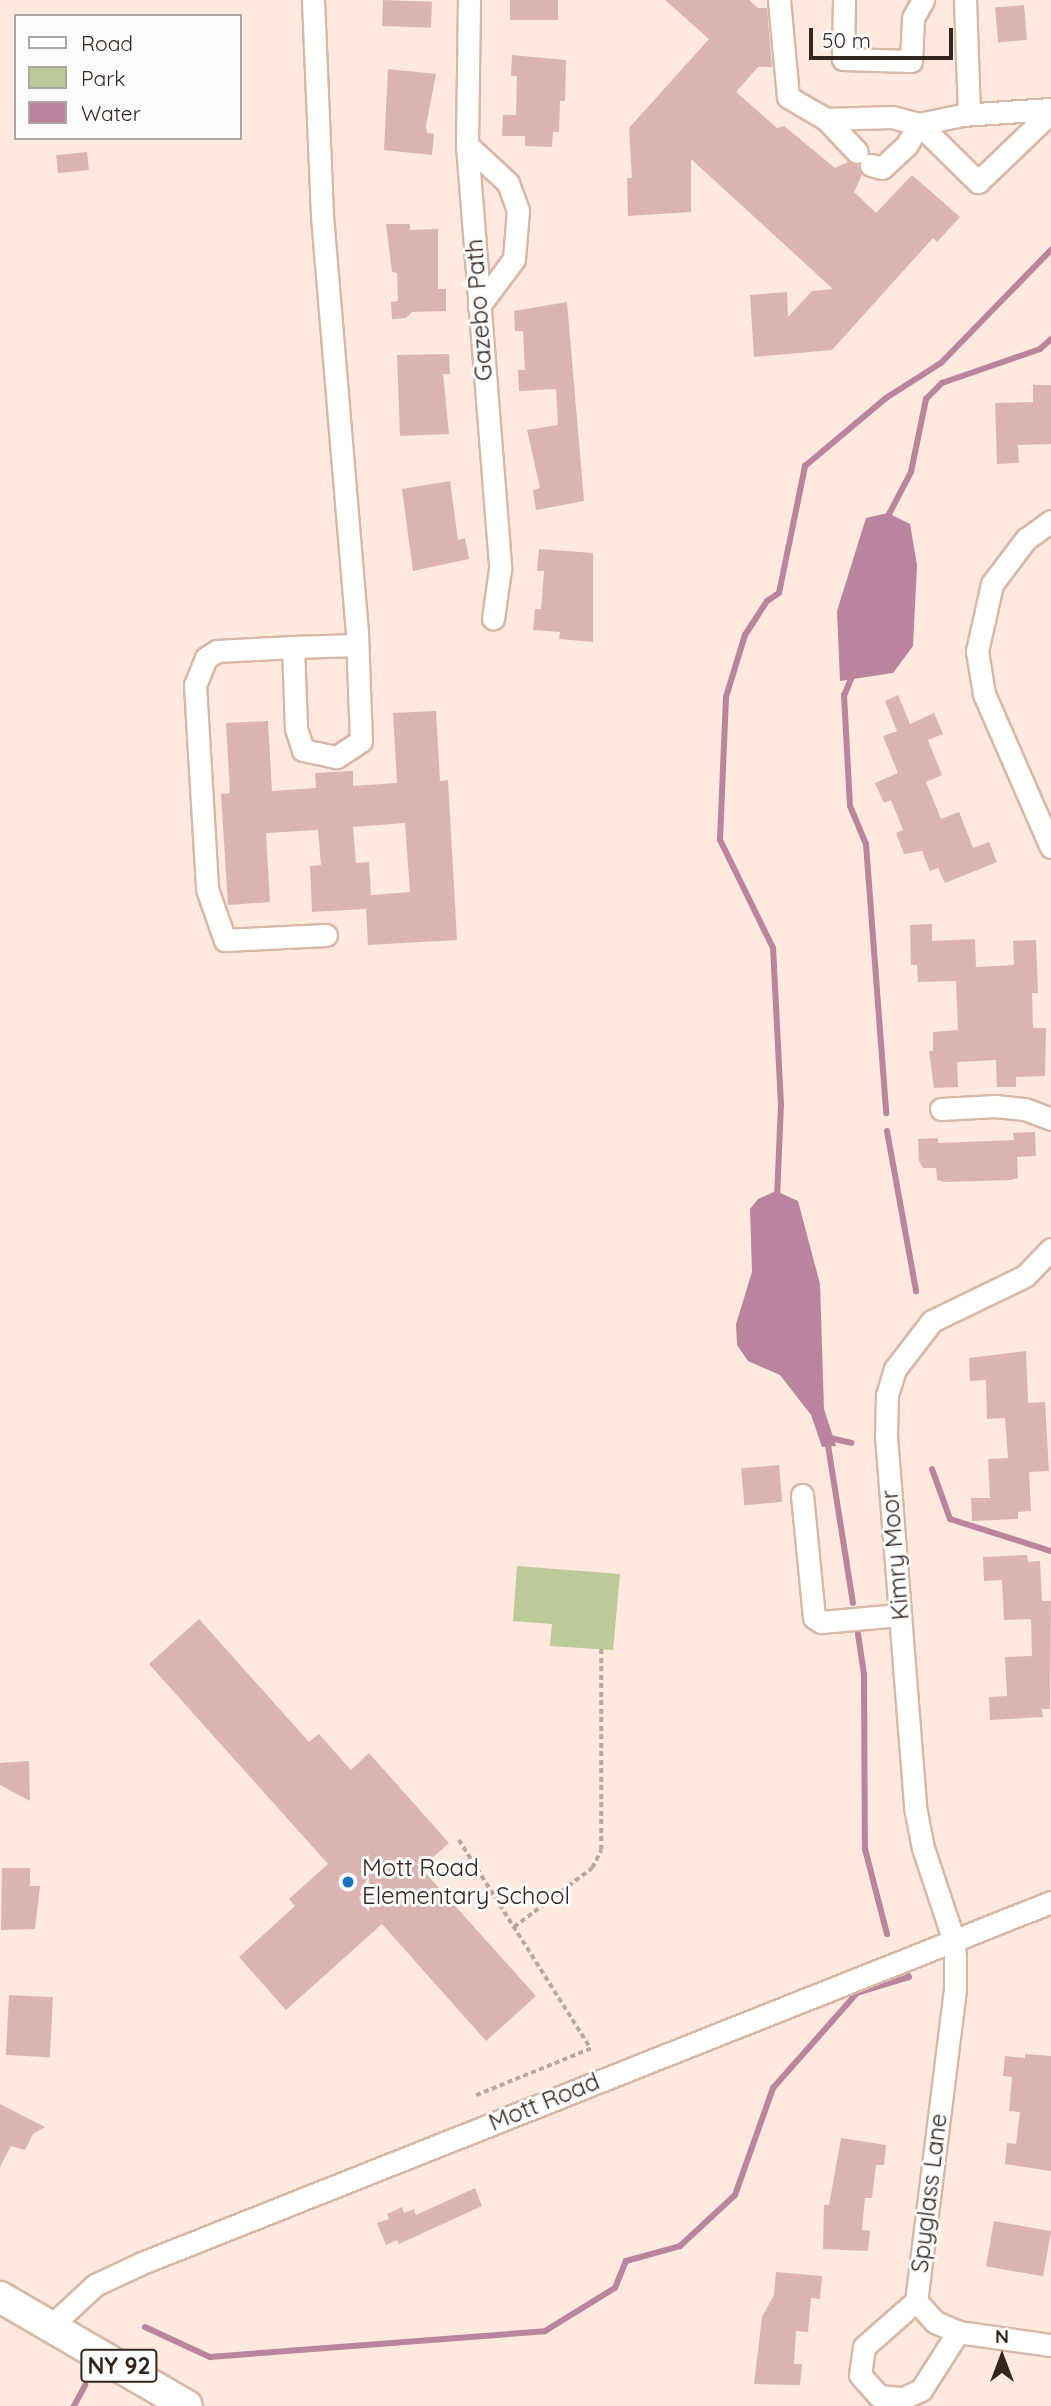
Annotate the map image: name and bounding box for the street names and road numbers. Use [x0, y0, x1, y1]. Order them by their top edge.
street label: Gazebo Path [460, 238, 498, 382]
street label: Kimry Moor [875, 1489, 915, 1621]
street label: Mott Road [484, 2067, 604, 2137]
street label: Spyglass Lane [905, 2112, 953, 2274]
road number: NY 92 [79, 2346, 159, 2386]

